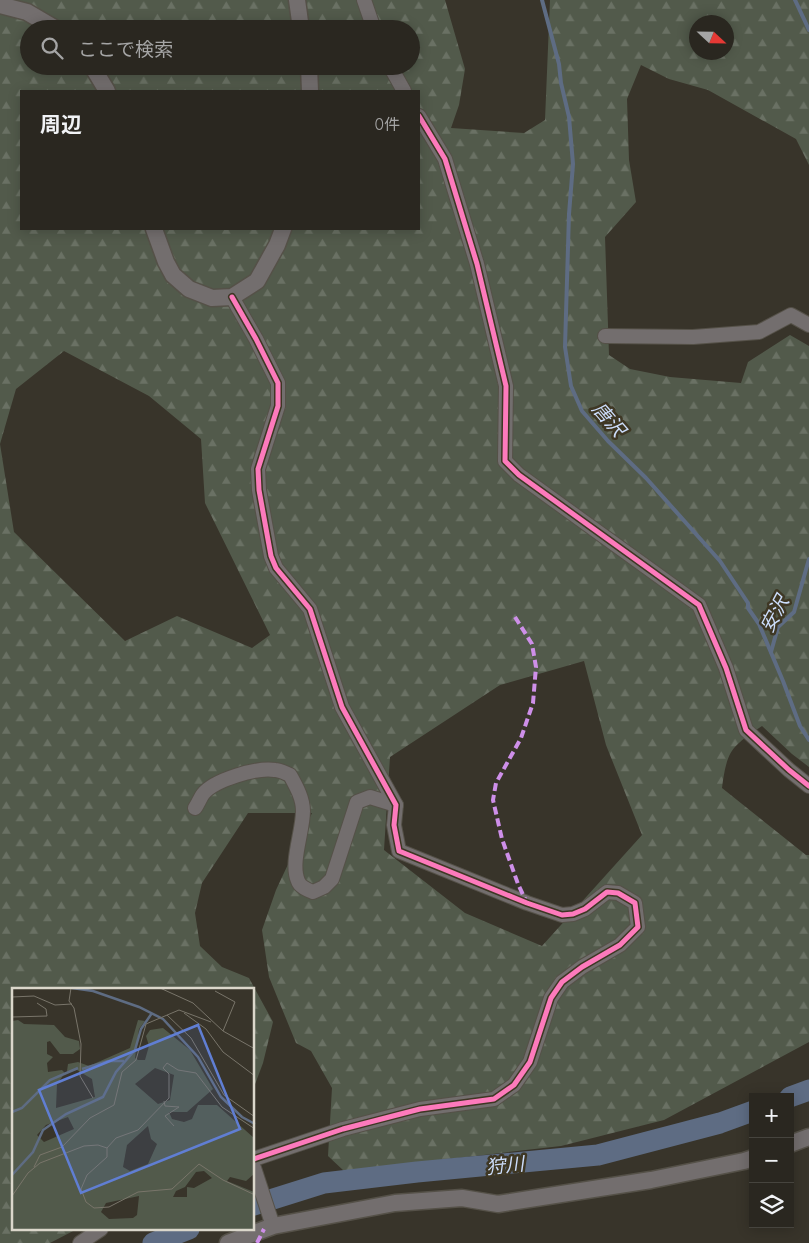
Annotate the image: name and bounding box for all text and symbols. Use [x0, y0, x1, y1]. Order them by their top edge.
north arrow [689, 15, 734, 60]
search box [20, 20, 420, 75]
icon: search [38, 34, 66, 62]
text: ここで検索 [78, 37, 173, 61]
text: 周辺 [40, 111, 82, 137]
text: 0件 [374, 114, 400, 134]
water label: 唐沢 [587, 397, 632, 443]
water label: 安沢 [754, 589, 795, 636]
inset map [12, 988, 255, 1230]
map controls [749, 1093, 794, 1228]
button: + [749, 1093, 794, 1138]
button: − [749, 1138, 794, 1183]
water label: 狩川 [485, 1151, 527, 1179]
button: layers [749, 1183, 794, 1228]

